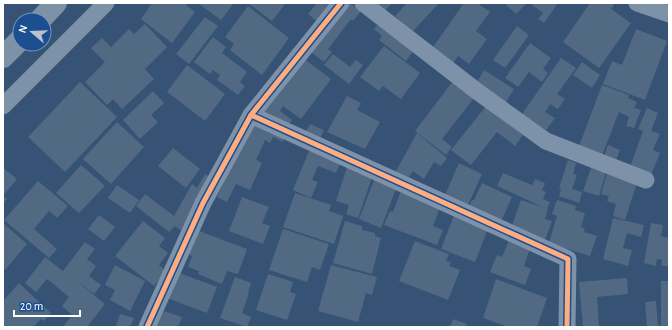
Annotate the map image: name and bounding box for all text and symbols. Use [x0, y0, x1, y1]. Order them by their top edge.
north arrow [12, 12, 52, 52]
text: N [17, 23, 29, 34]
scale bar [14, 292, 80, 318]
text: 20 m [20, 300, 43, 312]

